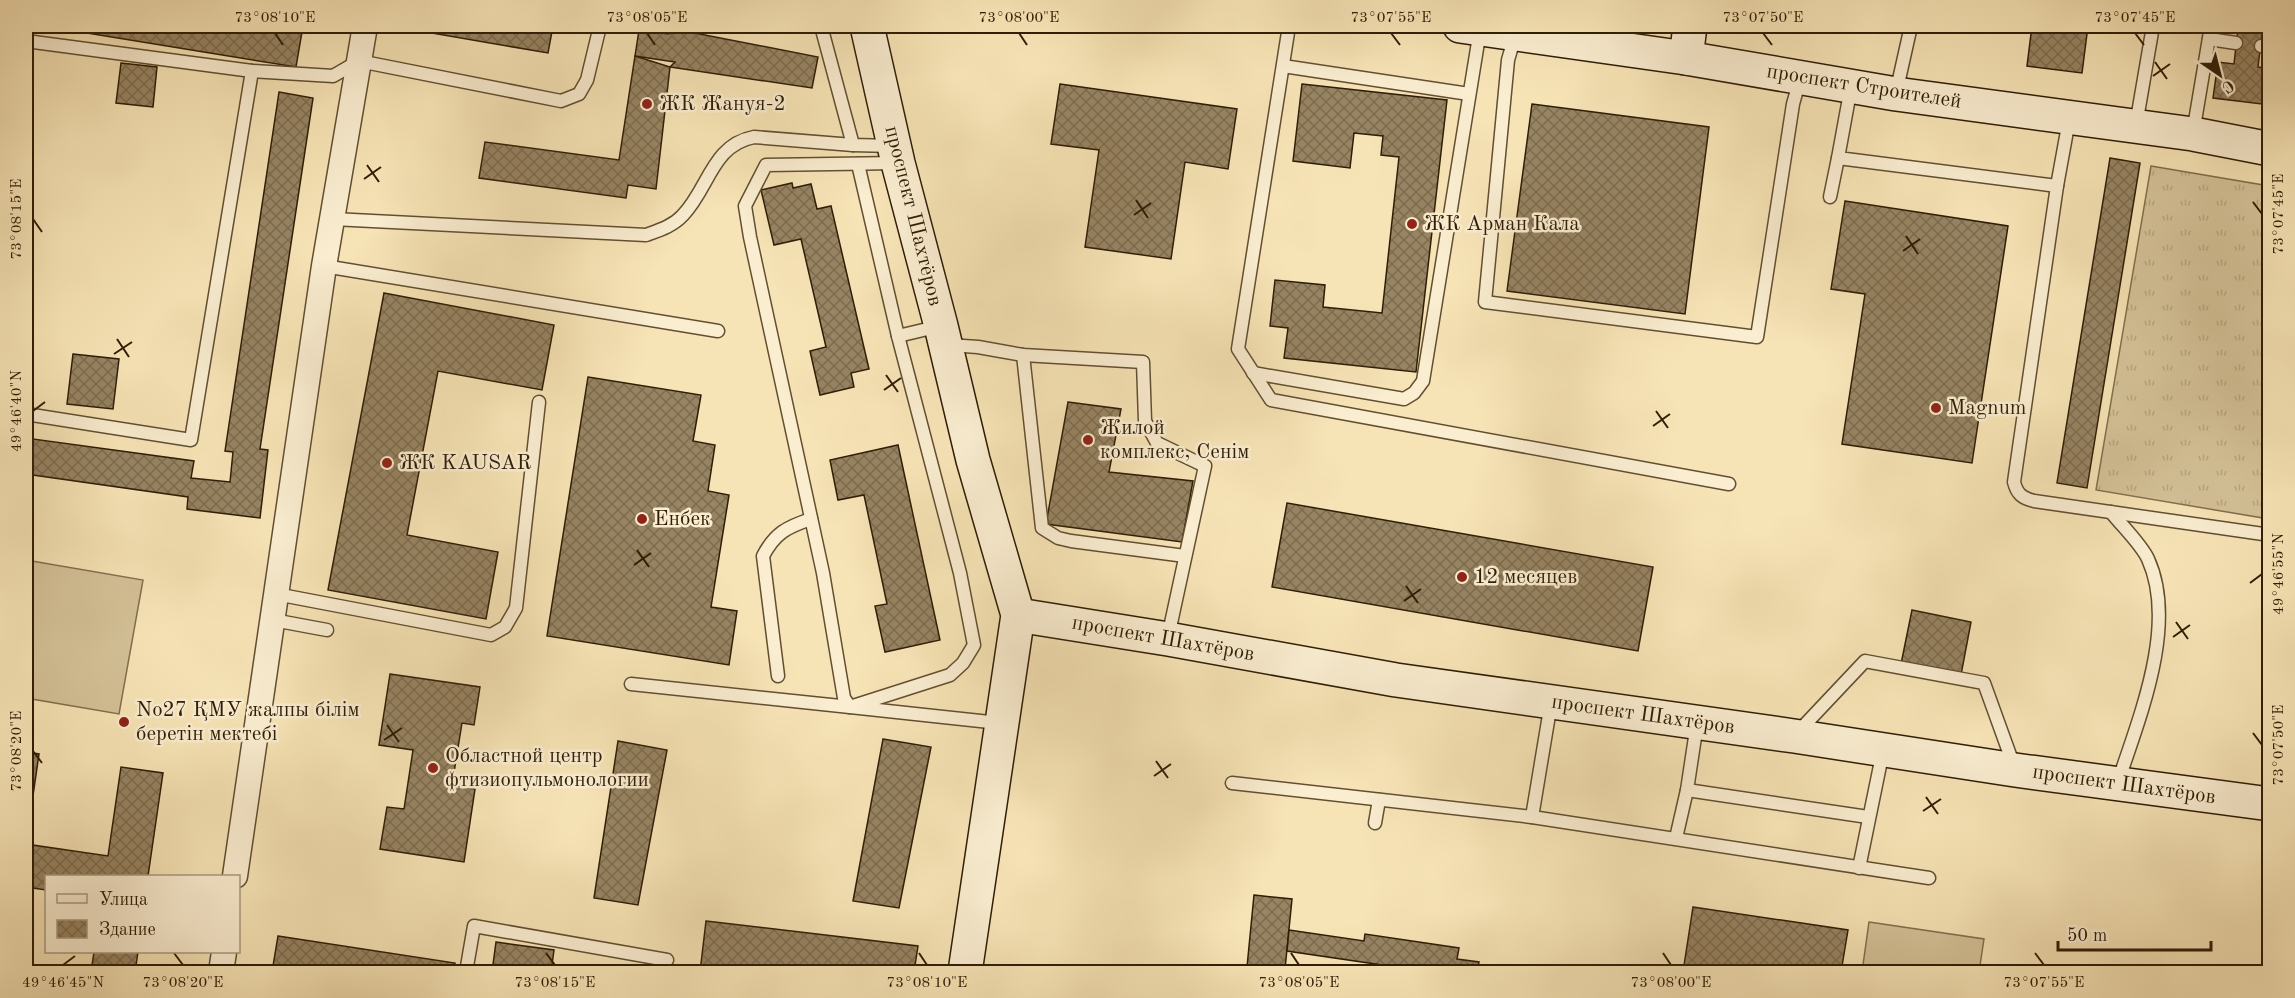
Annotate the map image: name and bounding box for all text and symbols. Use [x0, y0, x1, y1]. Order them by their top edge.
text: 73°08'10"E [235, 11, 315, 26]
text: 73°08'05"E [607, 11, 687, 26]
text: 73°08'00"E [979, 11, 1059, 26]
text: 73°07'55"E [1351, 11, 1431, 26]
text: 73°07'50"E [1723, 11, 1803, 26]
text: 73°07'45"E [2095, 11, 2175, 26]
north arrow [2190, 45, 2250, 105]
street label: проспект Строителей [1765, 61, 1963, 113]
text: С [2219, 76, 2236, 95]
place label: ЖК Жануя-2 [659, 94, 786, 115]
marker: ЖК Жануя-2 [640, 97, 654, 111]
street label: проспект Шахтёров [880, 124, 946, 308]
text: 73°07'45"E [2272, 174, 2287, 254]
text: 73°08'15"E [10, 179, 25, 259]
place label: ЖК Арман Кала [1424, 214, 1580, 235]
marker: ЖК Арман Кала [1405, 217, 1419, 231]
text: 49°46'40"N [10, 370, 25, 452]
place label: Magnum [1948, 398, 2027, 419]
marker: Magnum [1929, 401, 1943, 415]
place label: Жилой комплекс, Сенiм [1100, 418, 1249, 463]
marker: Жилой комплекс, Сенiм [1081, 433, 1095, 447]
place label: ЖК KAUSAR [399, 453, 532, 474]
marker: ЖК KAUSAR [380, 456, 394, 470]
place label: Енбек [654, 509, 711, 530]
marker: Енбек [635, 512, 649, 526]
text: 49°46'55"N [2272, 533, 2287, 615]
place label: 12 месяцев [1474, 567, 1577, 588]
marker: 12 месяцев [1455, 570, 1469, 584]
street label: проспект Шахтёров [1070, 613, 1256, 665]
street label: проспект Шахтёров [1550, 692, 1736, 738]
place label: No27 ҚМУ жалпы білім беретін мектебі [136, 700, 360, 745]
text: 73°07'50"E [2272, 705, 2287, 785]
text: 73°08'20"E [10, 711, 25, 791]
marker: No27 ҚМУ жалпы білім беретін мектебі [117, 715, 131, 729]
place label: Областной центр фтизиопульмонологии [445, 746, 649, 791]
marker: Областной центр фтизиопульмонологии [426, 761, 440, 775]
street label: проспект Шахтёров [2031, 762, 2217, 808]
legend [45, 875, 240, 953]
text: Улица [99, 891, 148, 909]
scale bar [2058, 914, 2211, 952]
text: Здание [99, 921, 156, 939]
text: 50 m [2067, 927, 2107, 945]
text: 49°46'45"N [22, 976, 104, 991]
text: 73°08'20"E [143, 976, 223, 991]
text: 73°08'15"E [515, 976, 595, 991]
text: 73°08'10"E [887, 976, 967, 991]
text: 73°08'05"E [1259, 976, 1339, 991]
text: 73°08'00"E [1631, 976, 1711, 991]
text: 73°07'55"E [2004, 976, 2084, 991]

